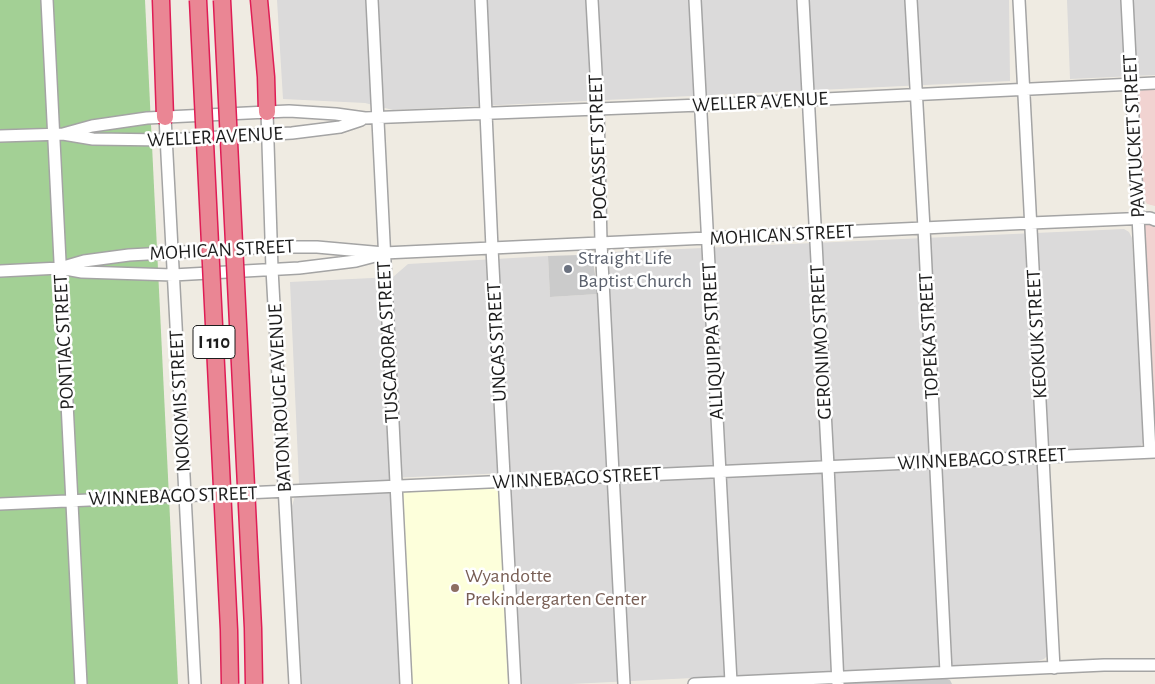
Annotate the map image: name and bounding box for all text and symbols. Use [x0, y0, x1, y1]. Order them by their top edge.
street label: PAWTUCKET STREET [1118, 54, 1150, 218]
street label: POCASSET STREET [583, 74, 613, 220]
street label: WELLER AVENUE [691, 86, 829, 118]
street label: WELLER AVENUE [146, 121, 284, 153]
street label: MOHICAN STREET [709, 219, 855, 251]
street label: MOHICAN STREET [149, 234, 295, 266]
place label: Straight Life Baptist Church [578, 246, 692, 293]
street label: TUSCARORA STREET [372, 260, 404, 424]
street label: ALLIQUIPPA STREET [697, 262, 729, 420]
marker: Straight Life Baptist Church [562, 263, 574, 275]
street label: GERONIMO STREET [805, 264, 837, 420]
street label: KEOKUK STREET [1022, 269, 1052, 399]
street label: TOPEKA STREET [914, 272, 944, 400]
street label: PONTIAC STREET [48, 274, 80, 410]
street label: UNCAS STREET [482, 282, 512, 402]
street label: BATON ROUGE AVENUE [263, 303, 297, 493]
road number: I 110 [193, 326, 235, 358]
street label: NOKOMIS STREET [164, 329, 196, 473]
street label: WINNEBAGO STREET [897, 443, 1067, 475]
street label: WINNEBAGO STREET [492, 462, 662, 494]
street label: WINNEBAGO STREET [88, 481, 258, 511]
place label: Wyandotte Prekindergarten Center [465, 564, 646, 611]
marker: Wyandotte Prekindergarten Center [449, 582, 461, 594]

